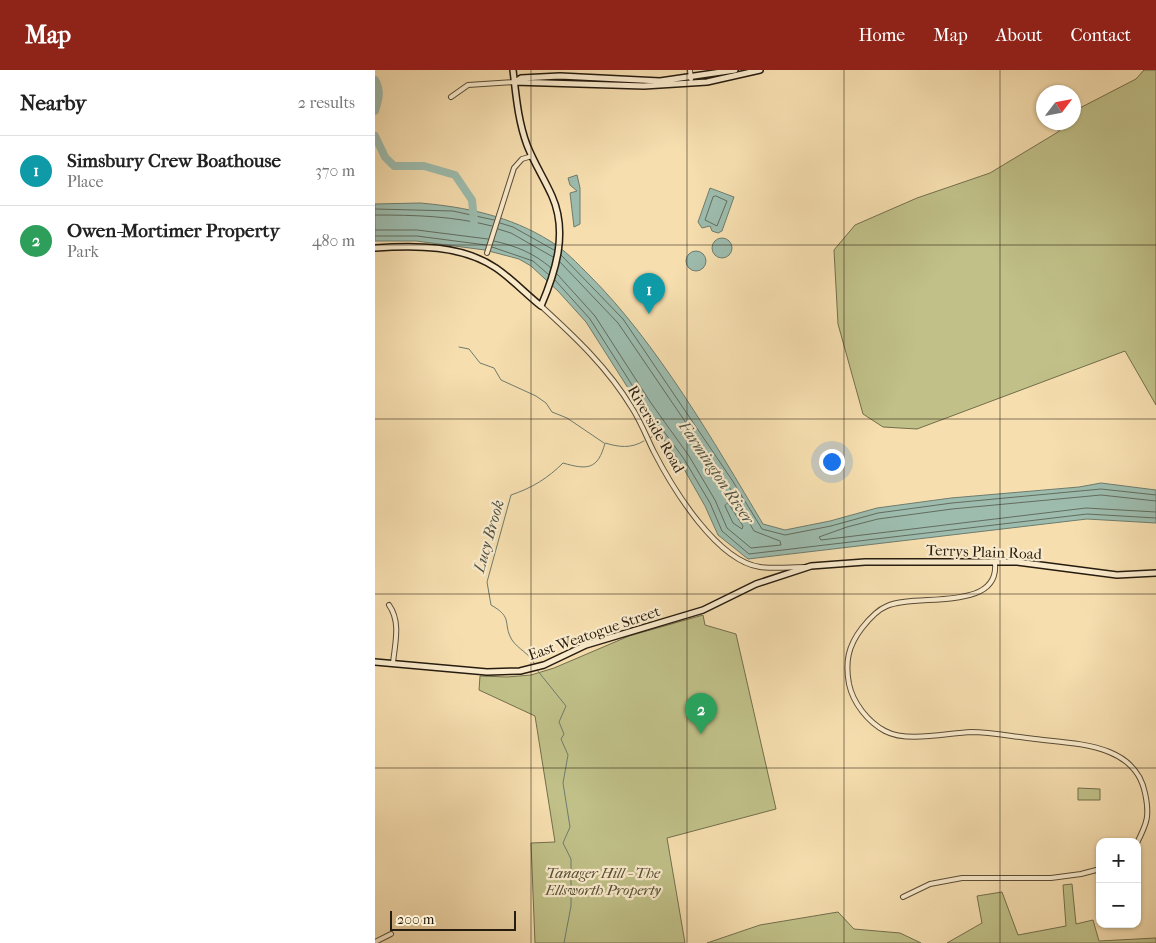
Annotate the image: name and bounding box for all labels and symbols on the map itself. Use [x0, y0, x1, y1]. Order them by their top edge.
north arrow [1036, 85, 1081, 130]
pin: 1 [633, 273, 665, 314]
street label: Riverside Road [624, 382, 689, 477]
water label: Farmington River [675, 416, 759, 529]
your location [819, 449, 845, 475]
water label: Lucy Brook [469, 498, 508, 576]
street label: Terrys Plain Road [926, 541, 1043, 563]
street label: East Weatogue Street [526, 602, 663, 664]
pin: 2 [685, 693, 717, 734]
park label: Tanager Hill - The Ellsworth Property [544, 864, 662, 899]
scale bar [390, 908, 516, 931]

